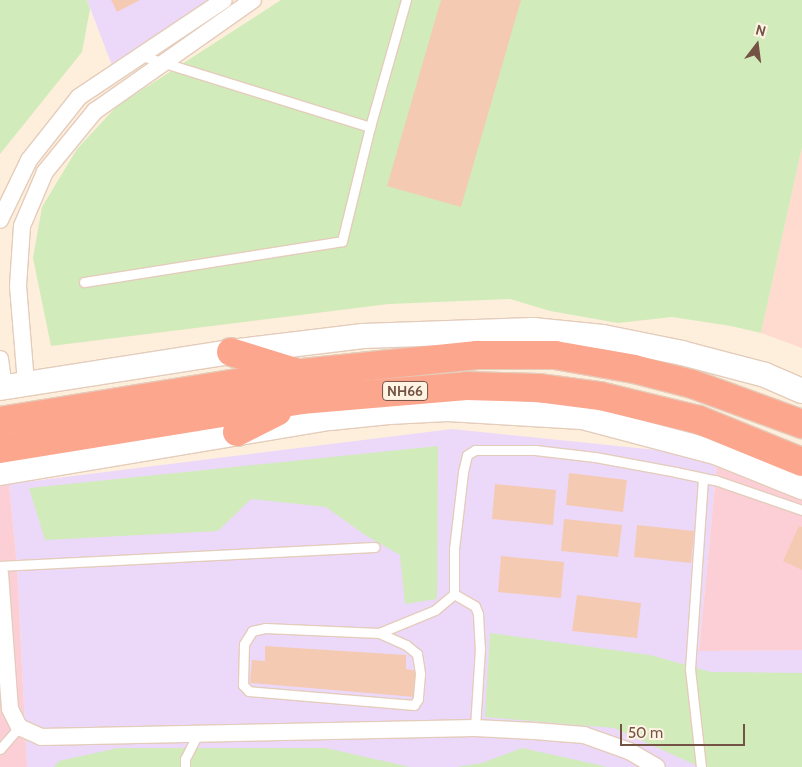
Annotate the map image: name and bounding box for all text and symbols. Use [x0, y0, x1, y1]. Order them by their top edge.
north arrow [732, 20, 782, 70]
text: N [754, 21, 768, 40]
road number: NH66 [381, 380, 429, 402]
scale bar [622, 714, 747, 746]
text: 50 m [628, 724, 663, 742]

